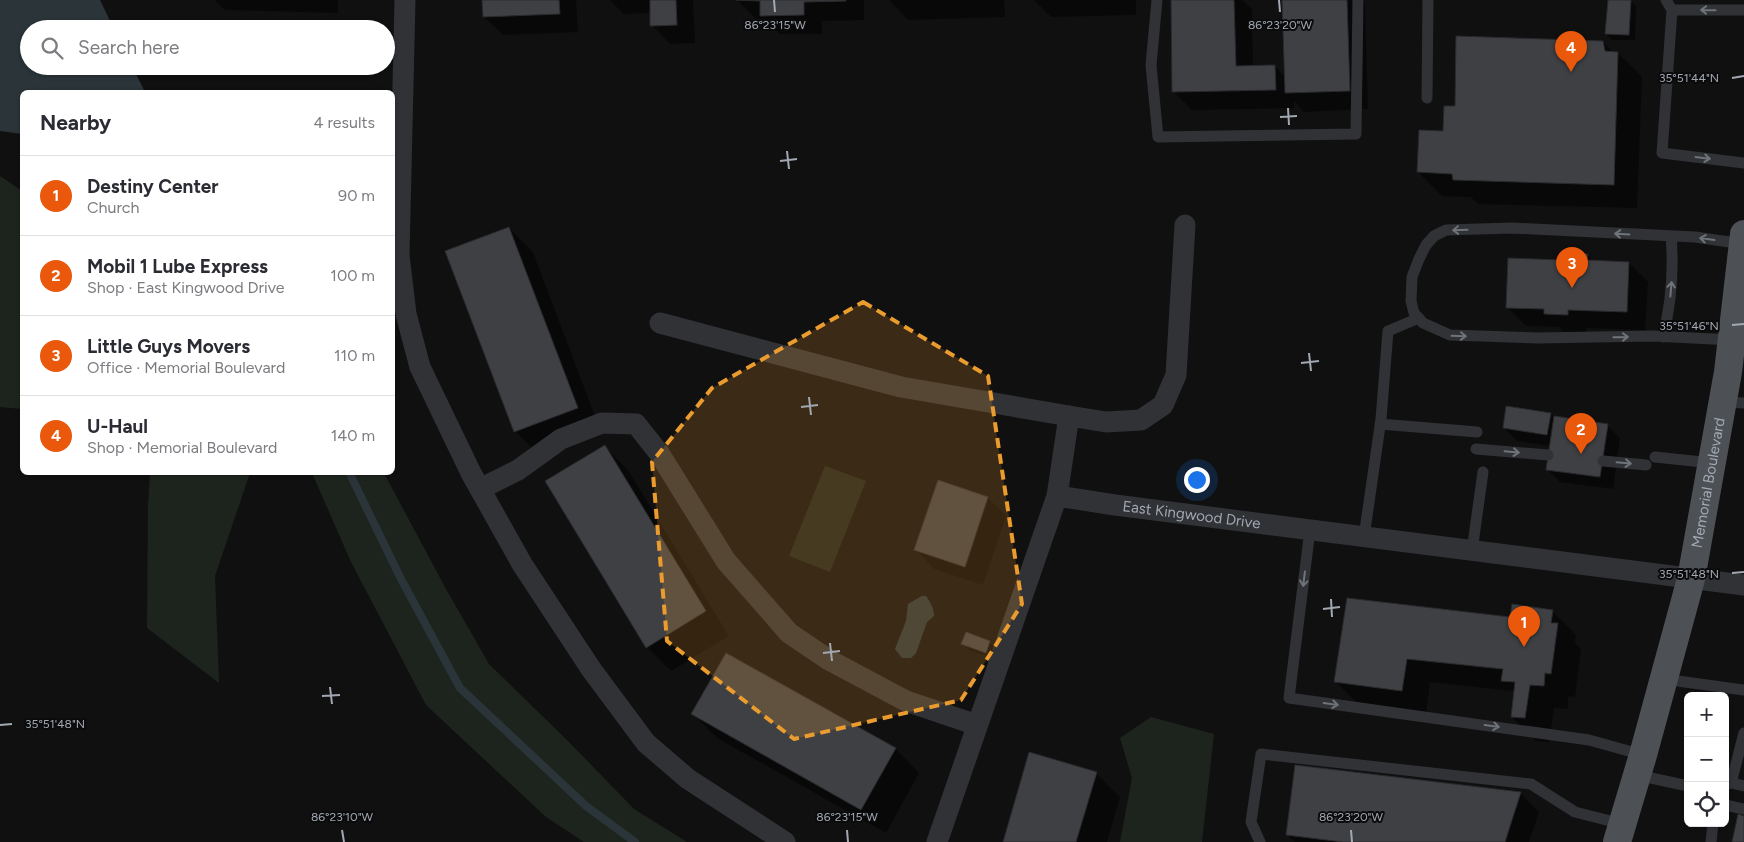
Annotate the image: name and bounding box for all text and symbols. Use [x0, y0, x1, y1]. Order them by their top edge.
one-way arrow [1700, 5, 1716, 15]
text: 86°23'15"W [744, 18, 806, 32]
text: 86°23'20"W [1248, 18, 1312, 32]
search box [20, 20, 395, 75]
pin: 4 [1555, 31, 1587, 72]
icon: search [38, 34, 66, 62]
text: Search here [78, 36, 180, 59]
text: 35°51'44"N [1659, 71, 1719, 85]
text: Nearby [40, 110, 111, 135]
text: 4 results [314, 113, 375, 132]
one-way arrow [1695, 153, 1711, 163]
text: Destiny Center [87, 175, 219, 198]
text: 1 [53, 186, 59, 205]
text: 90 m [338, 186, 375, 205]
text: Church [87, 198, 139, 217]
one-way arrow [1452, 225, 1468, 235]
one-way arrow [1614, 229, 1630, 238]
one-way arrow [1699, 234, 1715, 244]
pin: 3 [1556, 247, 1588, 288]
text: Mobil 1 Lube Express [87, 255, 268, 278]
text: 2 [51, 266, 61, 285]
text: 100 m [330, 266, 375, 285]
text: Shop · East Kingwood Drive [87, 278, 285, 297]
one-way arrow [1666, 281, 1676, 297]
text: 35°51'46"N [1659, 319, 1719, 333]
one-way arrow [1451, 331, 1467, 340]
one-way arrow [1613, 332, 1629, 342]
text: Little Guys Movers [87, 335, 250, 358]
text: 3 [52, 346, 60, 365]
text: 110 m [334, 346, 375, 365]
text: Office · Memorial Boulevard [87, 358, 285, 377]
pin: 2 [1565, 413, 1597, 454]
text: U-Haul [87, 415, 148, 438]
street label: Memorial Boulevard [1688, 416, 1729, 549]
text: 4 [51, 426, 61, 445]
text: 140 m [331, 426, 375, 445]
text: Shop · Memorial Boulevard [87, 438, 277, 457]
one-way arrow [1504, 447, 1520, 457]
one-way arrow [1616, 458, 1632, 467]
your location [1184, 467, 1210, 493]
street label: East Kingwood Drive [1121, 497, 1262, 532]
text: 35°51'48"N [1659, 567, 1719, 581]
one-way arrow [1299, 570, 1309, 586]
pin: 1 [1508, 606, 1540, 647]
map controls [1684, 692, 1729, 827]
button: + [1684, 692, 1729, 737]
one-way arrow [1322, 699, 1338, 709]
text: 35°51'48"N [25, 717, 85, 731]
one-way arrow [1483, 722, 1499, 732]
button: − [1684, 737, 1729, 782]
button: locate [1684, 782, 1729, 827]
text: 86°23'10"W [311, 810, 374, 824]
text: 86°23'15"W [816, 810, 878, 824]
text: 86°23'20"W [1319, 810, 1383, 824]

